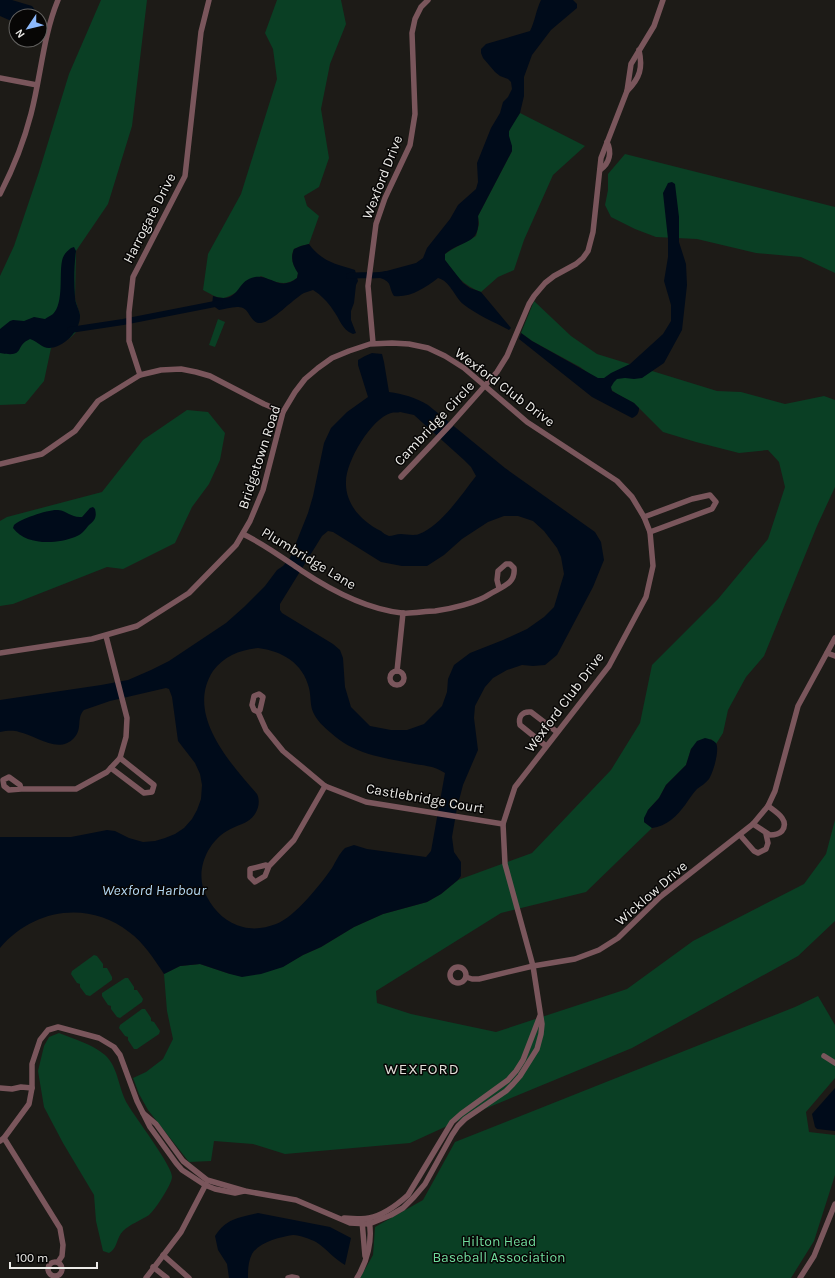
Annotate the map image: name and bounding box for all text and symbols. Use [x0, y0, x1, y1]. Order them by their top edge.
north arrow [8, 8, 48, 48]
text: N [13, 26, 28, 40]
street label: Wexford Drive [359, 133, 406, 221]
street label: Harrogate Drive [119, 170, 179, 266]
street label: Wexford Club Drive [451, 344, 558, 431]
street label: Cambridge Circle [391, 377, 478, 469]
street label: Bridgetown Road [235, 403, 284, 511]
street label: Plumbridge Lane [258, 523, 359, 593]
street label: Wexford Club Drive [521, 649, 608, 756]
street label: Castlebridge Court [365, 780, 485, 817]
street label: Wicklow Drive [612, 858, 691, 929]
water label: Wexford Harbour [102, 881, 207, 899]
district label: WEXFORD [384, 1060, 460, 1078]
park label: Hilton Head Baseball Association [432, 1233, 566, 1266]
scale bar [10, 1244, 97, 1270]
text: 100 m [16, 1251, 48, 1265]

